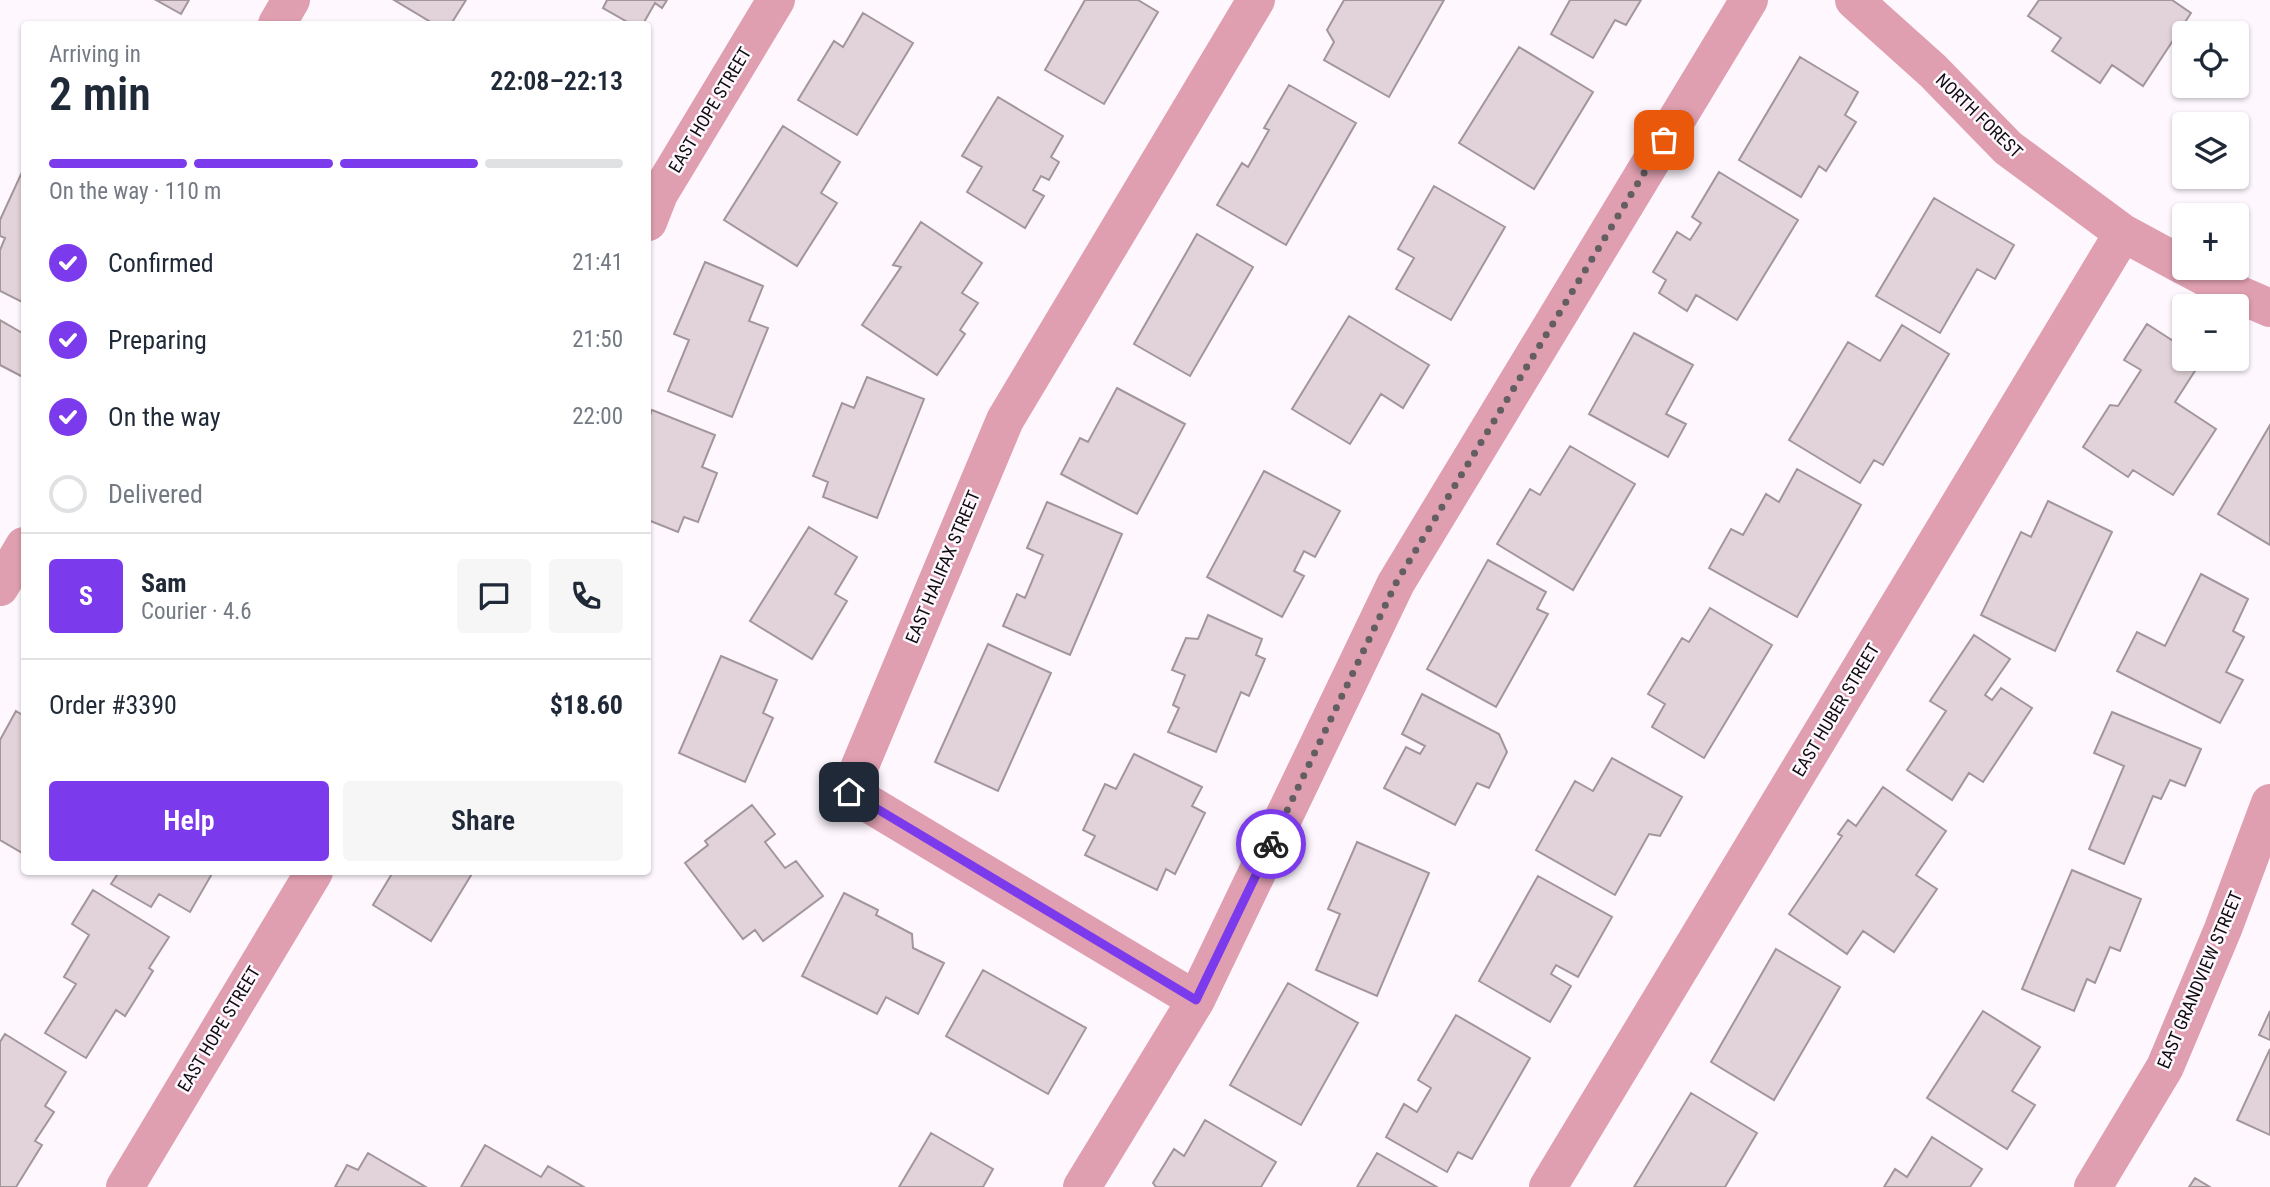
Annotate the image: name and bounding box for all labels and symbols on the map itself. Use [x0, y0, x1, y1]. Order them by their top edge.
street label: EAST HOPE STREET [664, 43, 755, 176]
street label: NORTH FOREST [1932, 69, 2027, 162]
pin [1634, 110, 1694, 170]
street label: EAST HALIFAX STREET [901, 487, 984, 646]
street label: EAST HUBER STREET [1788, 640, 1884, 780]
pin [819, 762, 879, 822]
courier [1236, 809, 1306, 879]
street label: EAST GRANDVIEW STREET [2153, 888, 2246, 1072]
street label: EAST HOPE STREET [173, 962, 264, 1095]

